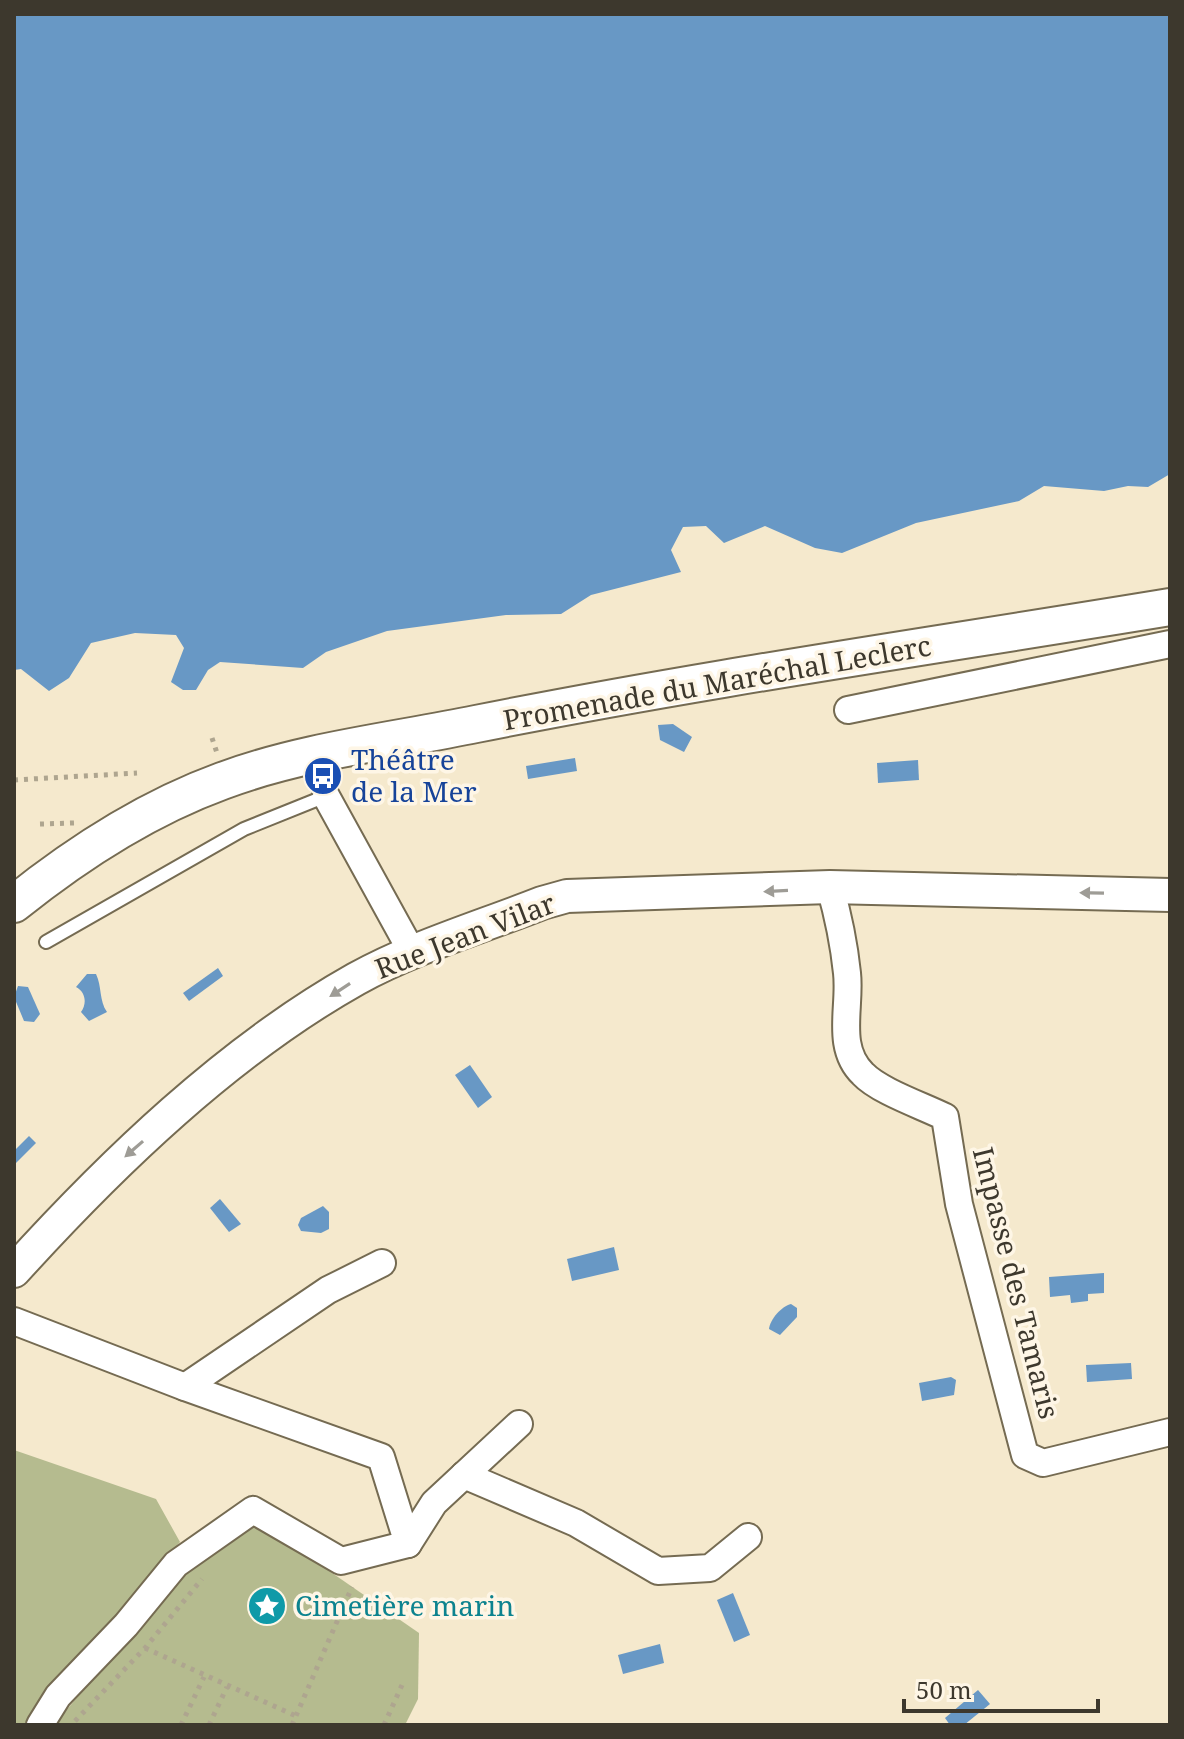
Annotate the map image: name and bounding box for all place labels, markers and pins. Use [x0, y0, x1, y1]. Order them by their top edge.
place label: Théâtre de la Mer [351, 740, 477, 810]
bus stop icon: Théâtre de la Mer [302, 755, 344, 797]
place icon: Cimetière marin [246, 1585, 288, 1627]
place label: Cimetière marin [295, 1586, 514, 1624]

